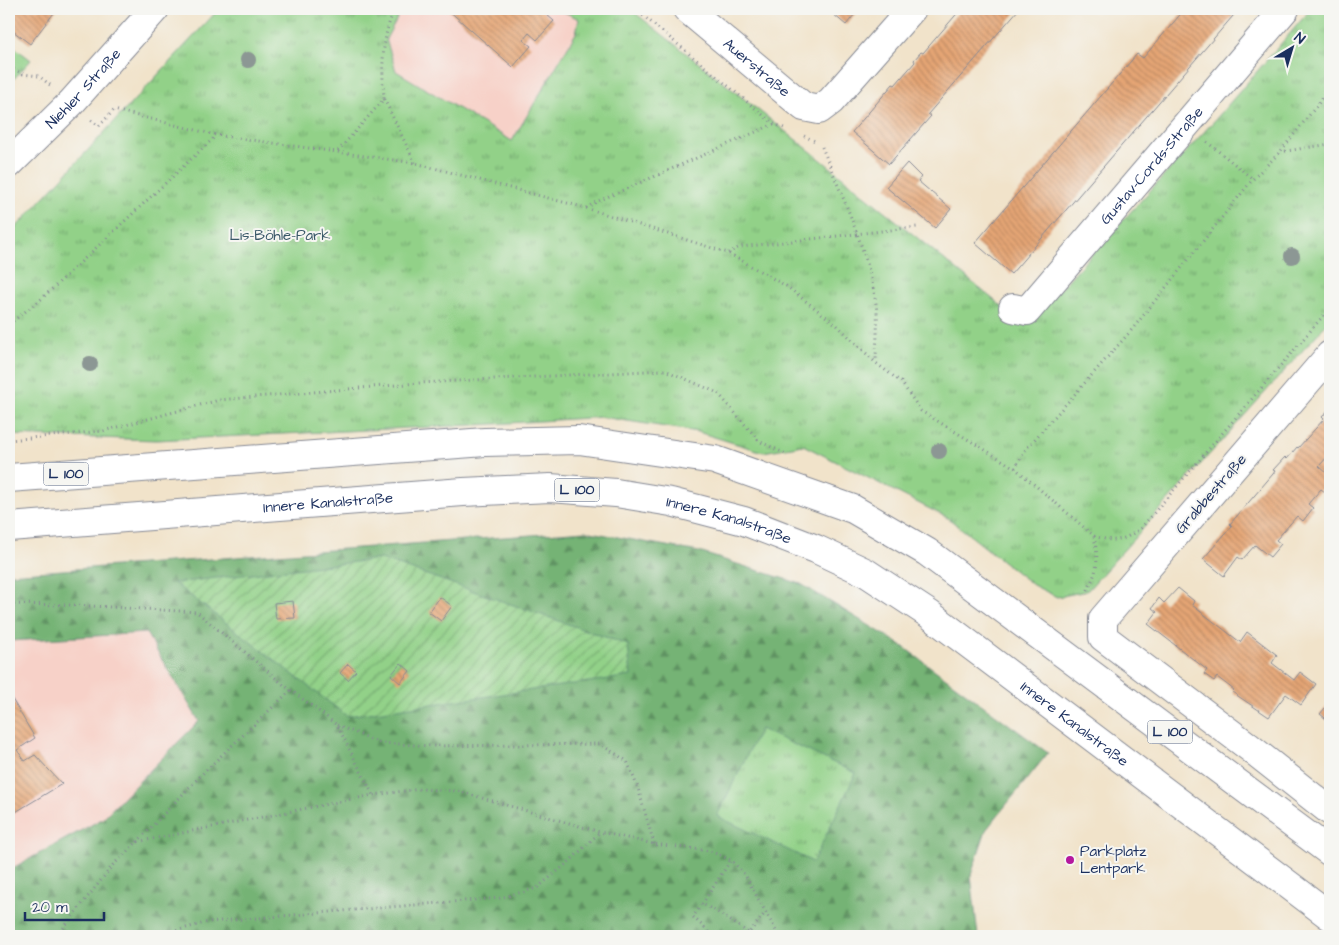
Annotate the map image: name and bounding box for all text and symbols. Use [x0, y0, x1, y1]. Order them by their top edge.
north arrow [1266, 22, 1316, 72]
text: N [1290, 28, 1309, 49]
street label: Auerstraße [719, 33, 795, 102]
street label: Niehler Straße [41, 44, 126, 133]
street label: Gustav-Cords-Straße [1095, 102, 1208, 229]
park label: Lis-Böhle-Park [229, 225, 331, 246]
street label: Grabbestraße [1170, 450, 1252, 538]
road number: L 100 [44, 462, 88, 486]
road number: L 100 [554, 478, 600, 502]
street label: Innere Kanalstraße [262, 487, 394, 518]
street label: Innere Kanalstraße [665, 491, 795, 549]
street label: Innere Kanalstraße [1016, 676, 1133, 771]
road number: L 100 [1148, 720, 1192, 744]
place label: Parkplatz Lentpark [1080, 841, 1147, 879]
marker: Parkplatz Lentpark [1064, 854, 1076, 866]
scale bar [25, 890, 104, 922]
text: 20 m [32, 897, 68, 918]

